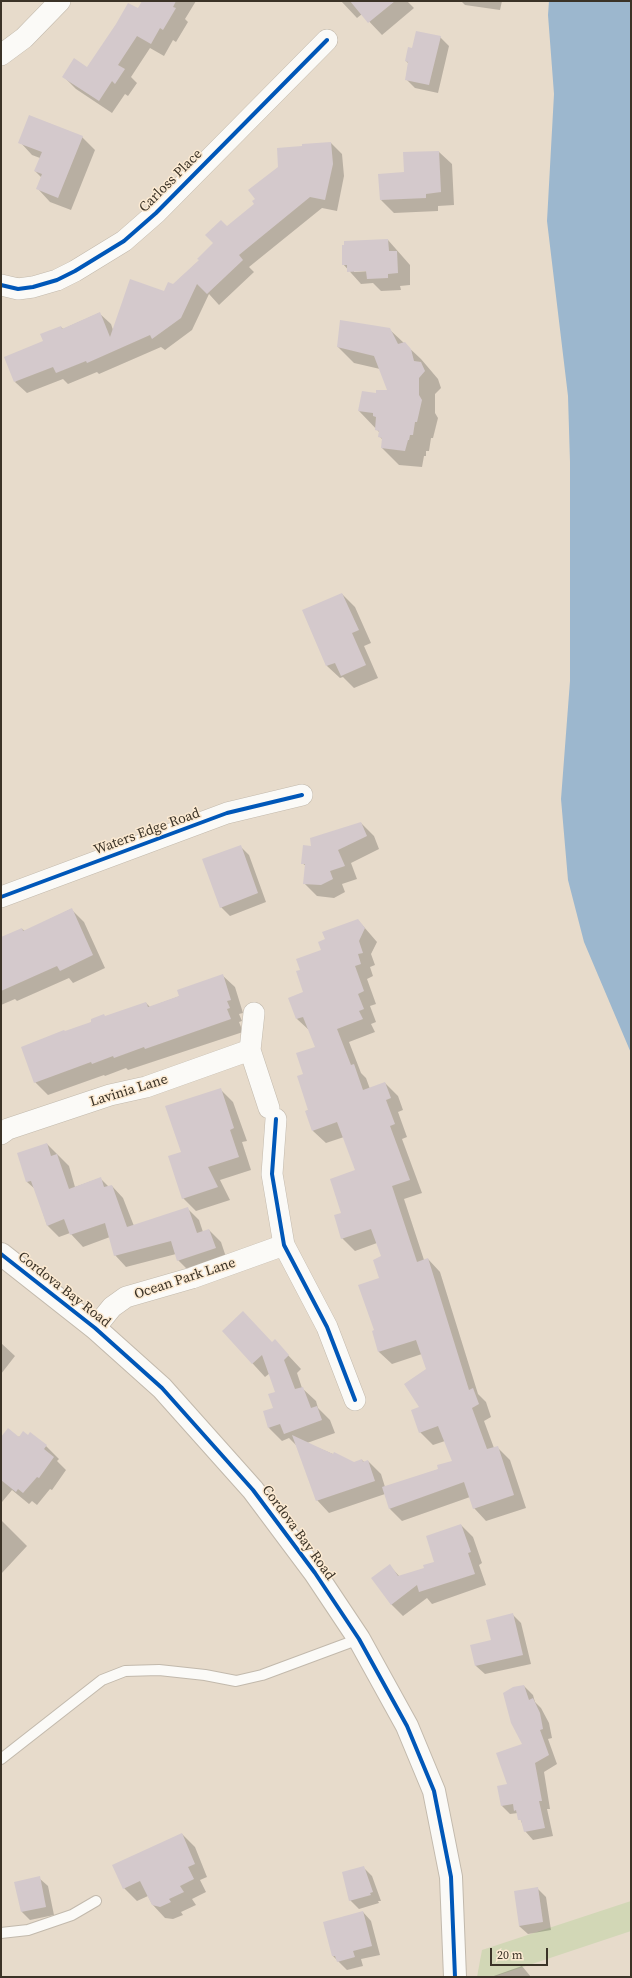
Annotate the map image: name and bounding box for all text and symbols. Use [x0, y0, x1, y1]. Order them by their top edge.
street label: Carloss Place [136, 146, 206, 216]
street label: Waters Edge Road [92, 805, 202, 859]
street label: Lavinia Lane [88, 1071, 170, 1111]
street label: Cordova Bay Road [14, 1249, 114, 1331]
street label: Ocean Park Lane [132, 1255, 238, 1303]
street label: Cordova Bay Road [258, 1482, 338, 1584]
scale bar [492, 1940, 550, 1966]
text: 20 m [497, 1947, 523, 1963]

